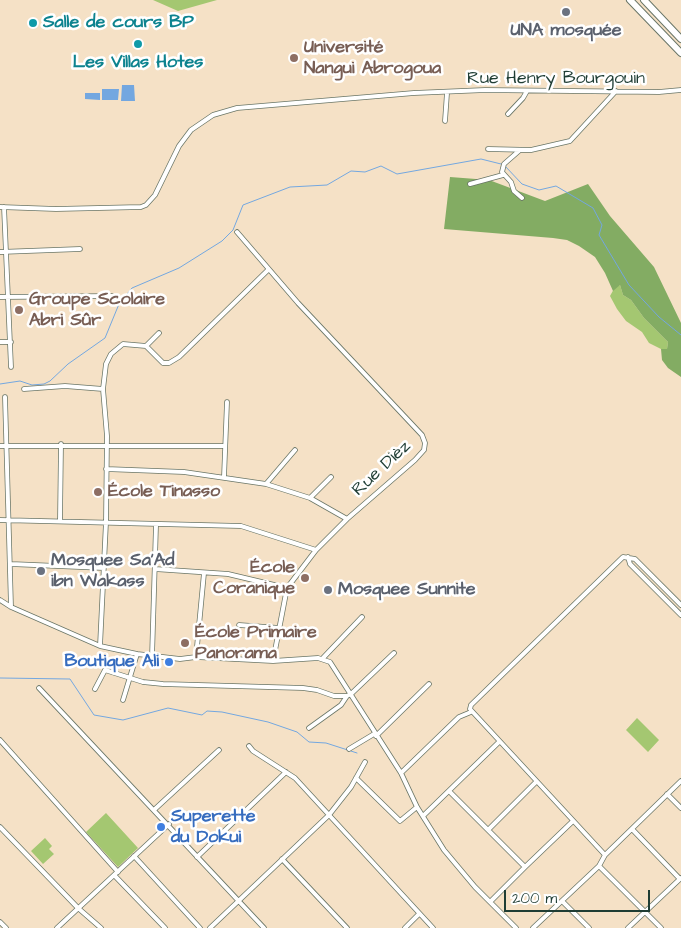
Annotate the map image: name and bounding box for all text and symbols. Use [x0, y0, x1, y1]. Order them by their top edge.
marker: UNA mosquée [560, 6, 572, 18]
place label: Salle de cours BP [43, 12, 194, 34]
marker: Salle de cours BP [27, 17, 39, 29]
place label: UNA mosquée [510, 20, 622, 42]
place label: Université Nangui Abrogoua [304, 37, 441, 80]
marker: Les Villas Hotes [132, 38, 144, 50]
place label: Les Villas Hotes [73, 52, 203, 74]
marker: Université Nangui Abrogoua [288, 52, 300, 64]
street label: Rue Henry Bourgouin [467, 68, 645, 90]
place label: Groupe Scolaire Abri Sûr [29, 289, 165, 332]
marker: Groupe Scolaire Abri Sûr [13, 304, 25, 316]
street label: Rue Dièz [348, 437, 416, 501]
place label: École Tinasso [108, 481, 220, 503]
marker: École Tinasso [92, 486, 104, 498]
place label: Mosquee Sa'Ad ibn Wakass [51, 550, 175, 592]
place label: École Coranique [213, 557, 295, 600]
marker: Mosquee Sa'Ad ibn Wakass [35, 565, 47, 577]
marker: École Coranique [299, 572, 311, 584]
place label: Mosquee Sunnite [338, 579, 476, 601]
marker: Mosquee Sunnite [322, 584, 334, 596]
place label: École Primaire Panorama [195, 622, 317, 664]
marker: École Primaire Panorama [179, 637, 191, 649]
place label: Boutique Ali [65, 651, 159, 673]
marker: Boutique Ali [163, 656, 175, 668]
place label: Superette du Dokui [171, 806, 255, 849]
marker: Superette du Dokui [155, 821, 167, 833]
scale bar [506, 880, 652, 912]
text: 200 m [512, 888, 557, 909]

